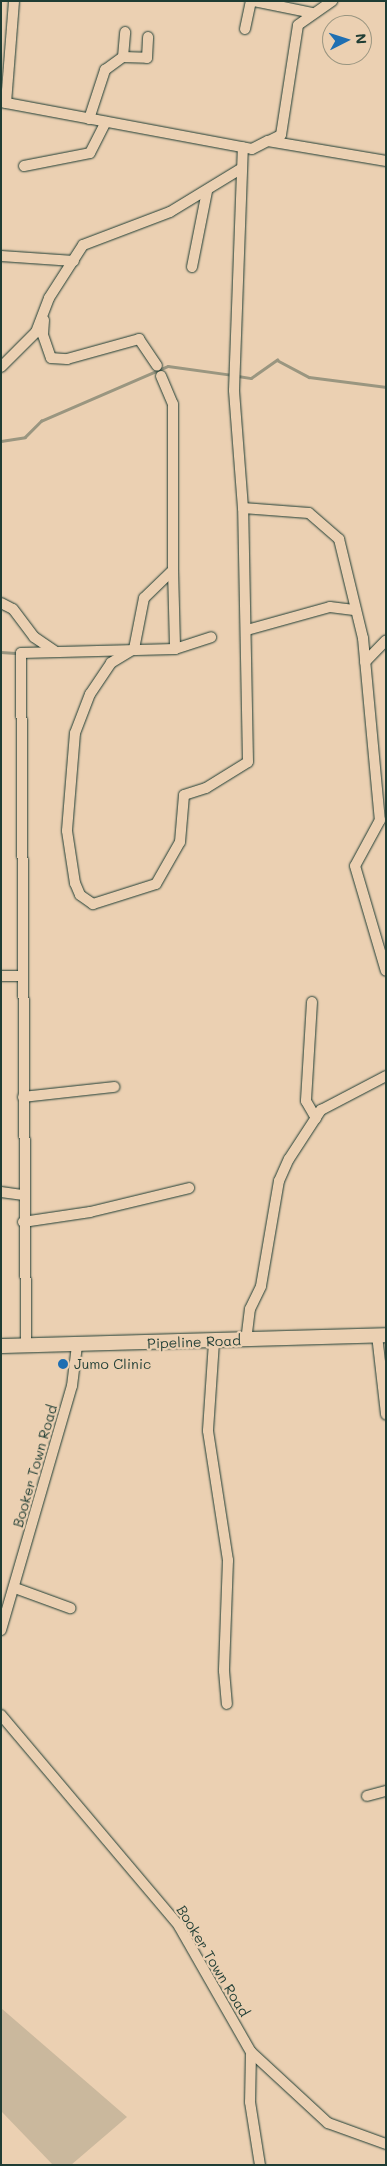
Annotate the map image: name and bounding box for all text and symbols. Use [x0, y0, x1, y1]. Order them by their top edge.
north arrow [322, 15, 372, 65]
text: N [352, 33, 371, 45]
street label: Pipeline Road [147, 1332, 241, 1352]
place label: Jumo Clinic [74, 1356, 151, 1372]
marker: Jumo Clinic [56, 1357, 70, 1371]
street label: Booker Town Road [9, 1403, 61, 1529]
street label: Booker Town Road [173, 1902, 253, 2020]

